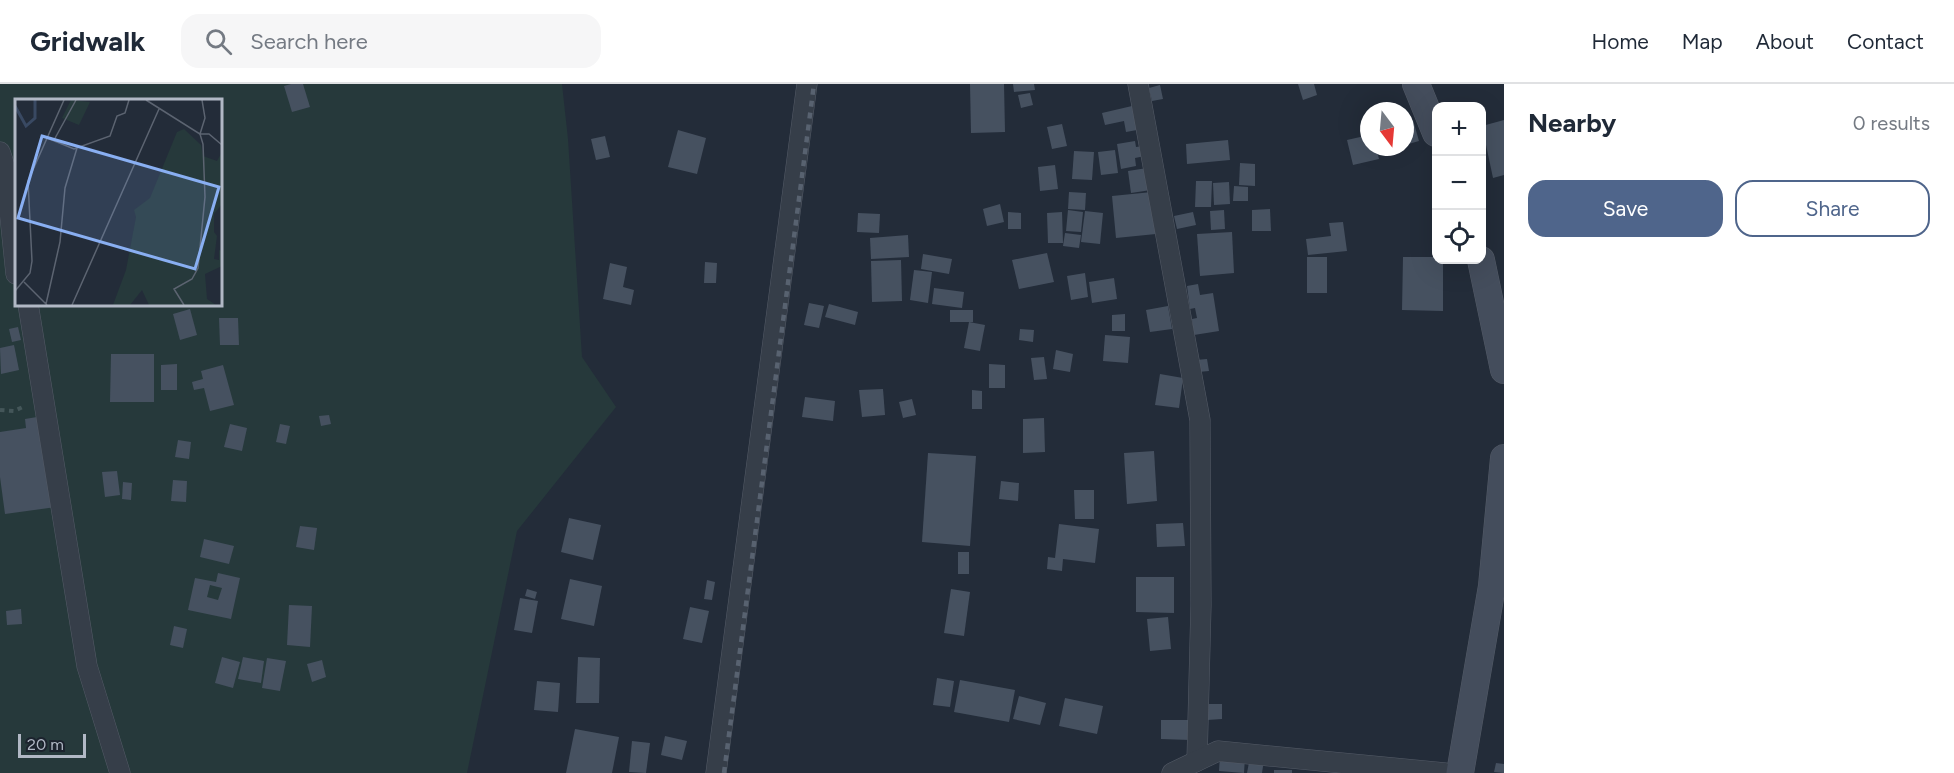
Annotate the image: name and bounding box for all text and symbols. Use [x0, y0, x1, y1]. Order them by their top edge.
search box [181, 14, 601, 68]
text: Gridwalk [30, 24, 145, 58]
icon: search [202, 25, 235, 58]
text: Search here [250, 28, 368, 55]
text: Home [1592, 29, 1649, 54]
text: Map [1682, 29, 1723, 54]
text: About [1756, 29, 1814, 54]
text: Contact [1847, 29, 1924, 54]
inset map [15, 99, 222, 306]
north arrow [1360, 102, 1414, 156]
map controls [1432, 102, 1486, 264]
button: + [1432, 102, 1486, 156]
text: Nearby [1528, 107, 1616, 139]
text: 0 results [1853, 111, 1930, 135]
button: − [1432, 156, 1486, 210]
button: Save [1528, 180, 1723, 237]
button: Share [1735, 180, 1930, 237]
button: locate [1432, 210, 1486, 264]
scale bar [18, 731, 86, 758]
text: 20 m [27, 735, 64, 754]

